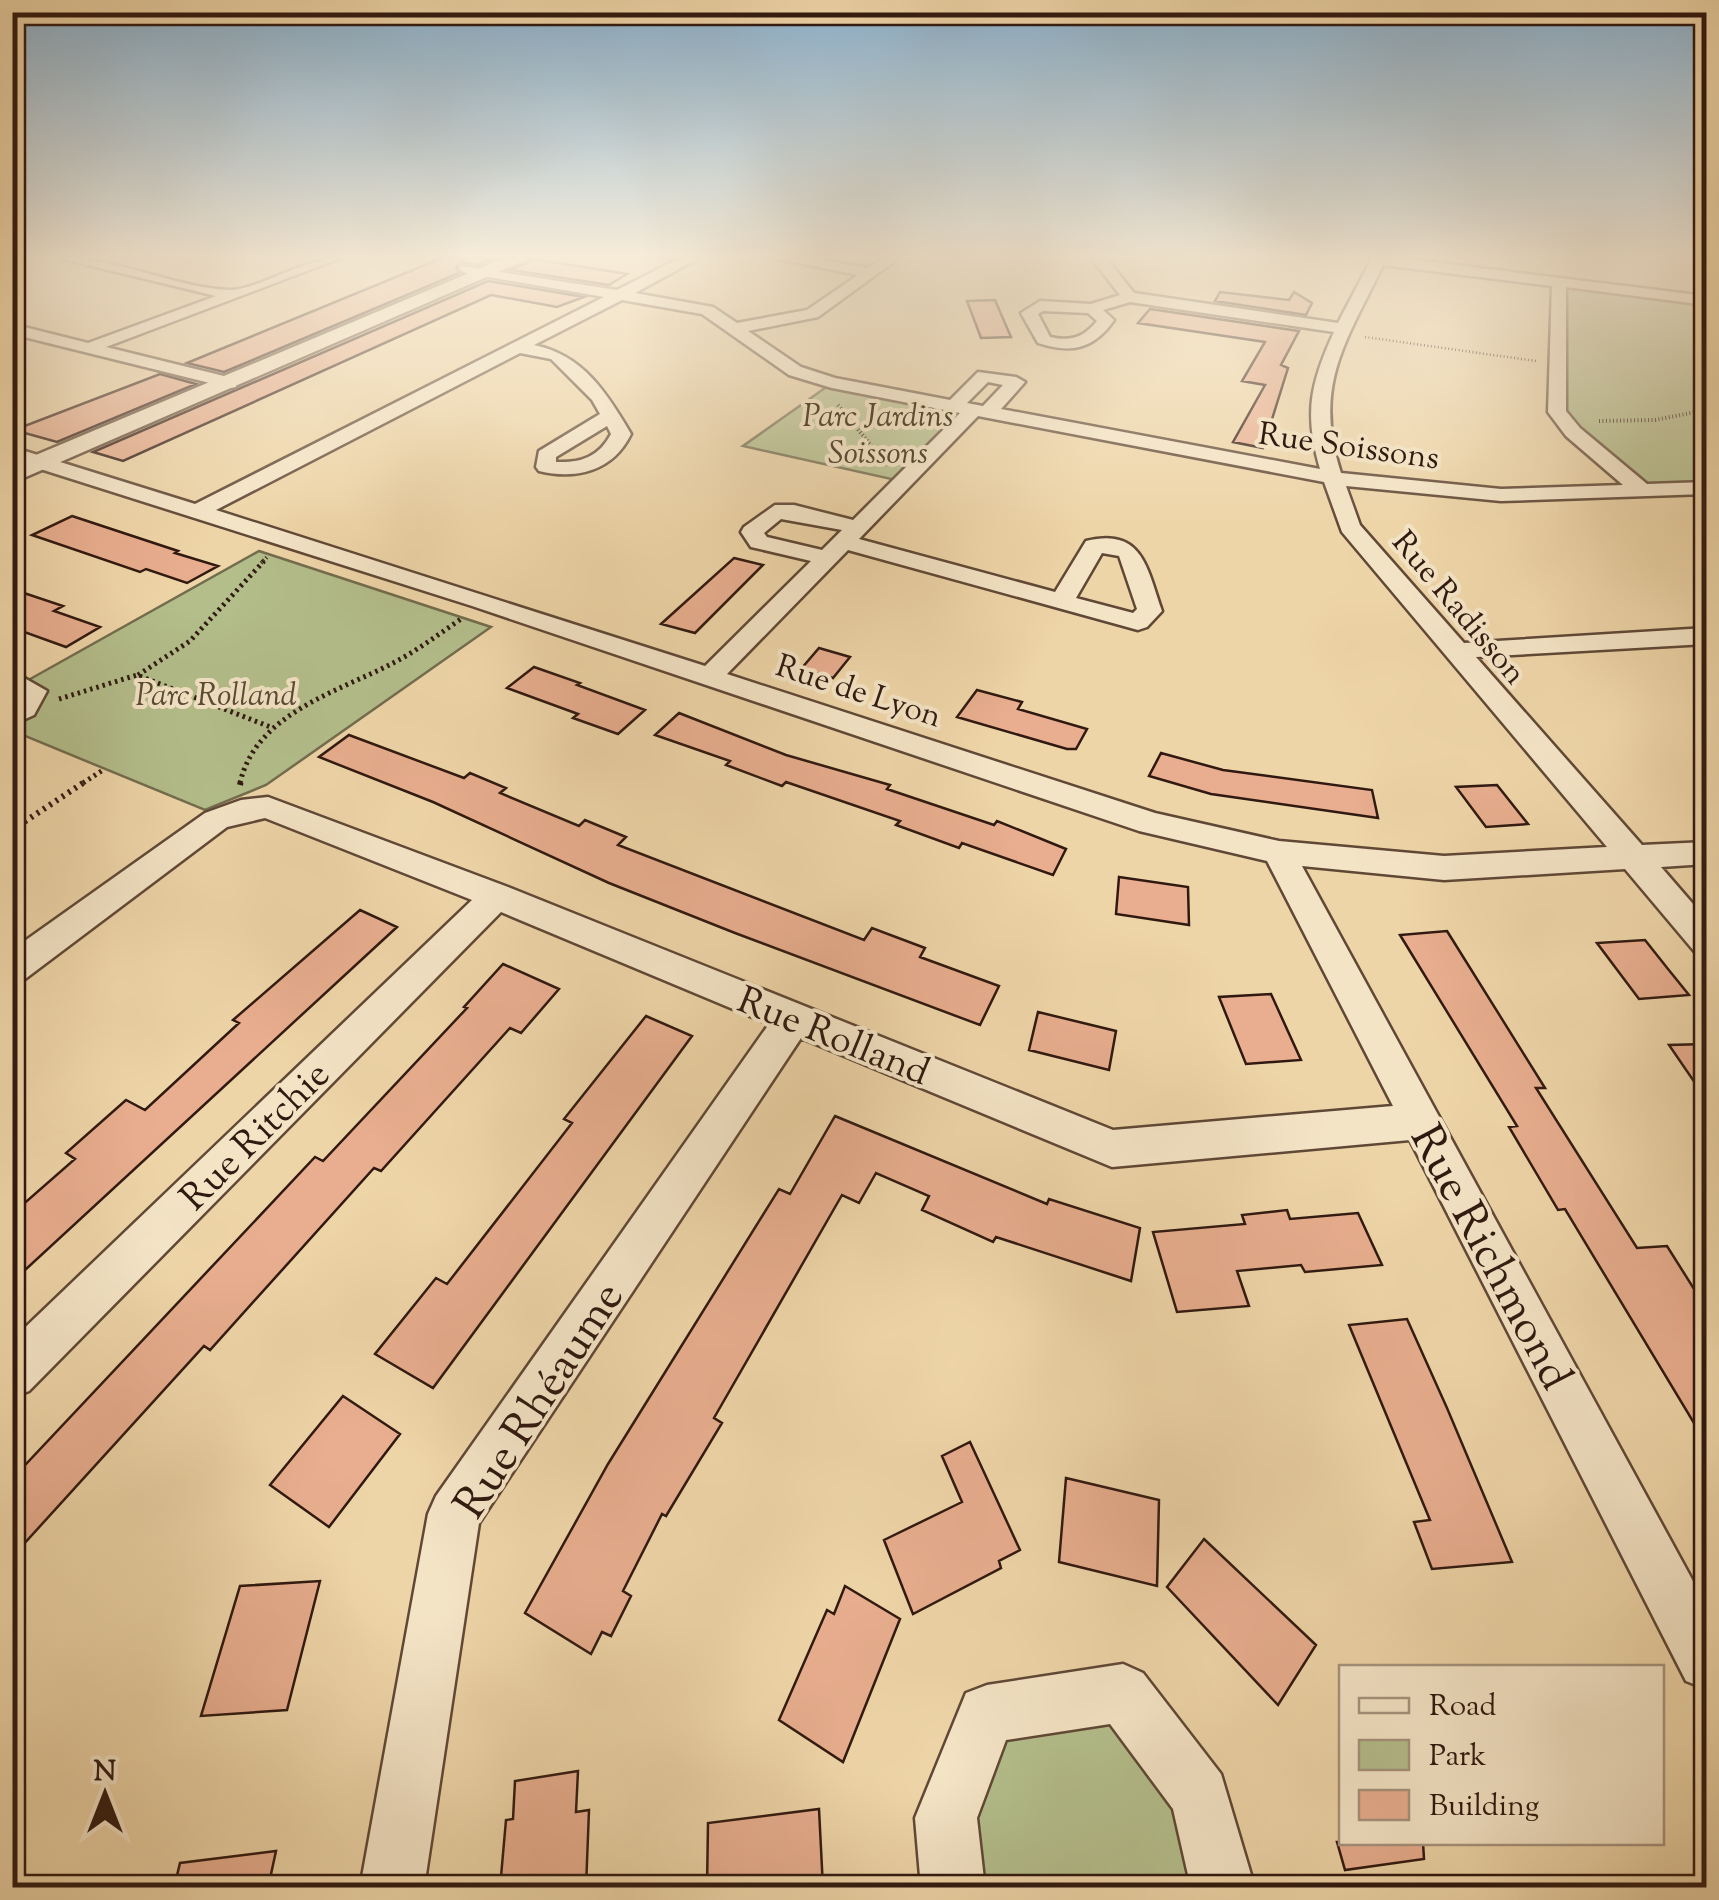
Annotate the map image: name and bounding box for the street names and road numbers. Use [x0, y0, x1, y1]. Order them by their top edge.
street label: Rue Soissons [1255, 413, 1442, 483]
street label: Rue Radisson [1380, 522, 1536, 696]
street label: Rue de Lyon [769, 644, 947, 741]
street label: Rue Rolland [728, 976, 937, 1102]
street label: Rue Ritchie [170, 1051, 344, 1225]
street label: Rue Richmond [1391, 1114, 1585, 1403]
street label: Rue Rhéaume [441, 1271, 643, 1533]

